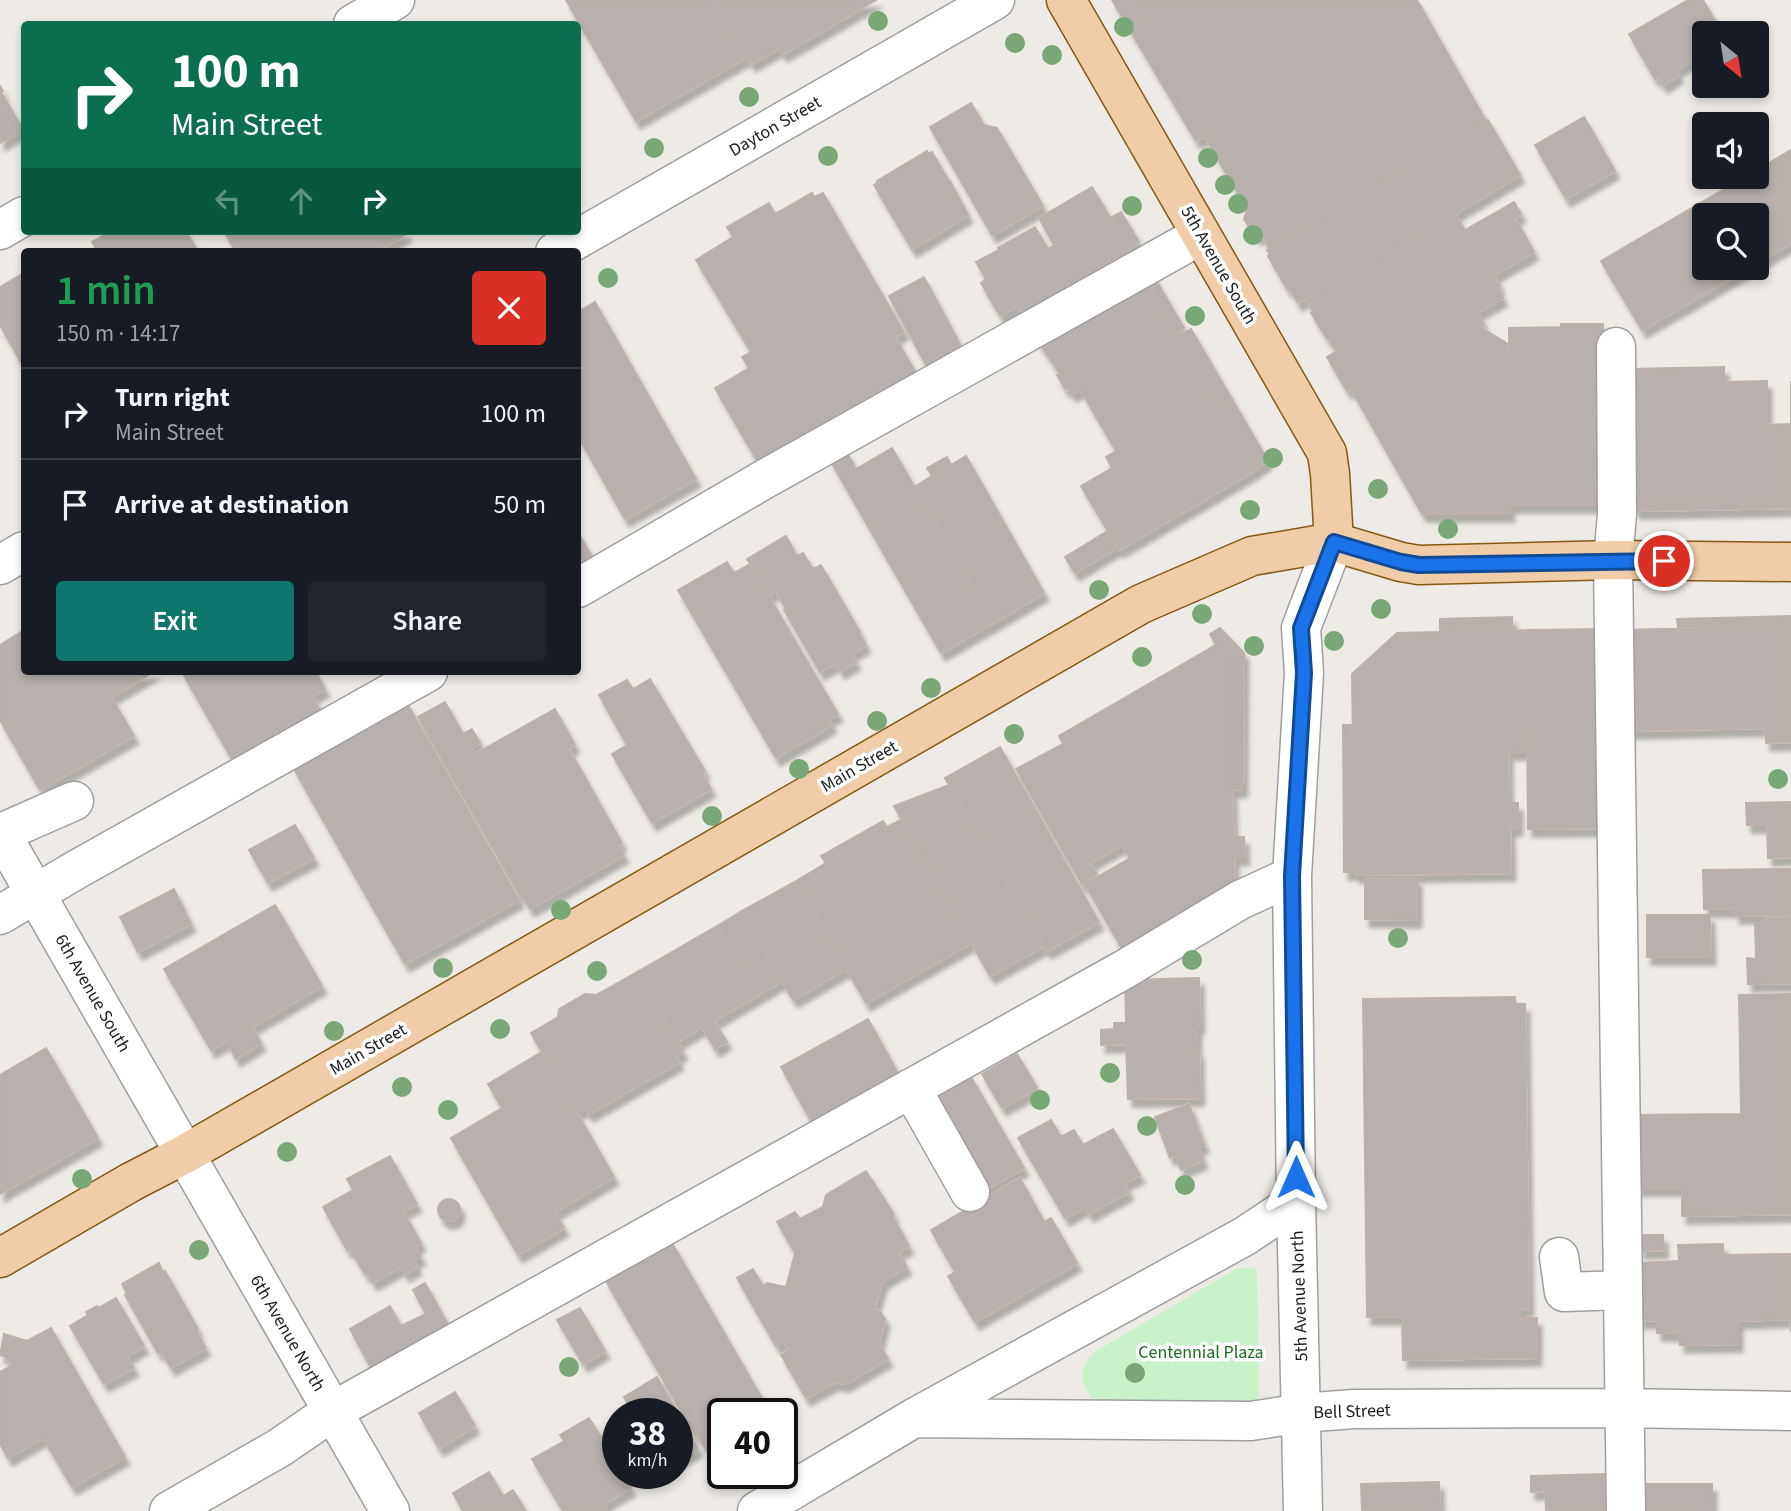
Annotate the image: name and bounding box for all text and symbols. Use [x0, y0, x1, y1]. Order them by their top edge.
north arrow [1692, 21, 1769, 98]
map controls [1692, 21, 1769, 280]
text: 100 m [171, 37, 300, 107]
icon: right [56, 49, 147, 140]
street label: Dayton Street [725, 90, 826, 163]
text: Main Street [171, 102, 322, 148]
button: sound [1692, 112, 1769, 189]
icon: left [209, 182, 247, 220]
icon: ahead [282, 182, 320, 220]
icon: right [355, 182, 393, 220]
street label: 5th Avenue South [1175, 202, 1263, 329]
button: search [1692, 203, 1769, 280]
text: 1 min [56, 261, 156, 321]
button: close [472, 271, 546, 345]
text: 150 m · 14:17 [56, 317, 180, 350]
text: Turn right [115, 379, 230, 416]
icon: right [56, 395, 94, 433]
text: 100 m [480, 395, 546, 432]
text: Main Street [115, 416, 224, 449]
icon: arrive [56, 486, 94, 524]
text: Arrive at destination [115, 486, 349, 523]
text: 50 m [493, 486, 546, 523]
pin [1634, 531, 1694, 591]
icon: arrive [1645, 542, 1683, 580]
button: Exit [56, 581, 294, 661]
button: Share [308, 581, 546, 661]
street label: Main Street [816, 734, 902, 799]
street label: 6th Avenue South [49, 930, 137, 1057]
street label: Main Street [325, 1017, 411, 1082]
position arrow [1259, 1140, 1333, 1214]
street label: 5th Avenue North [1285, 1230, 1314, 1362]
street label: 6th Avenue North [244, 1270, 331, 1396]
park label: Centennial Plaza [1138, 1340, 1264, 1365]
speed limit sign: 40 [707, 1398, 798, 1489]
street label: Bell Street [1313, 1398, 1391, 1425]
text: 38 [629, 1409, 666, 1459]
text: km/h [628, 1448, 667, 1473]

